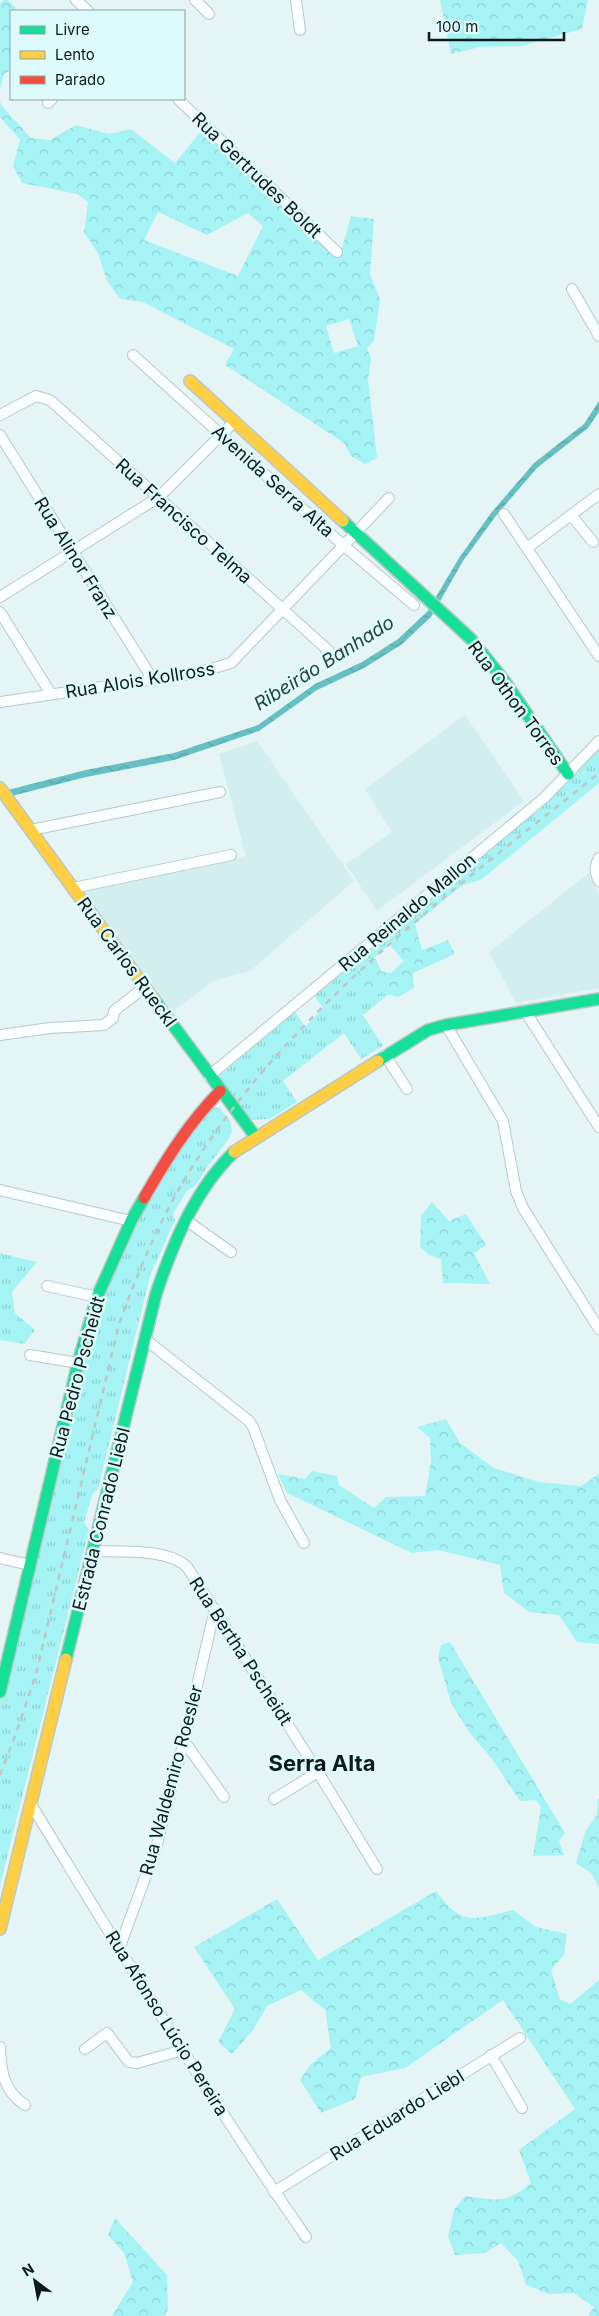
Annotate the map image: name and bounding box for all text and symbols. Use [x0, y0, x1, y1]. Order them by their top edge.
legend [10, 10, 185, 100]
scale bar [429, 10, 564, 42]
text: 100 m [436, 17, 478, 36]
text: Livre [55, 20, 90, 39]
text: Lento [55, 45, 95, 64]
text: Parado [55, 70, 105, 89]
street label: Rua Gertrudes Boldt [188, 108, 326, 242]
street label: Avenida Serra Alta [208, 421, 338, 541]
street label: Rua Francisco Telma [111, 454, 257, 588]
street label: Rua Alinor Franz [30, 493, 122, 623]
water label: Ribeirão Banhado [250, 611, 398, 715]
street label: Rua Othon Torres [464, 637, 568, 769]
street label: Rua Alois Kollross [64, 658, 216, 702]
street label: Rua Reinaldo Mallon [334, 849, 480, 975]
street label: Rua Carlos Rueckl [73, 893, 181, 1031]
street label: Rua Pedro Pscheidt [45, 1294, 109, 1460]
street label: Estrada Conrado Liebl [68, 1425, 134, 1613]
street label: Rua Bertha Pscheidt [185, 1573, 297, 1729]
street label: Rua Waldemiro Roesler [135, 1682, 207, 1878]
district label: Serra Alta [269, 1750, 375, 1776]
street label: Rua Afonso Lúcio Pereira [101, 1927, 233, 2119]
street label: Rua Eduardo Liebl [326, 2065, 468, 2165]
north arrow [10, 2256, 60, 2306]
text: N [19, 2260, 37, 2280]

